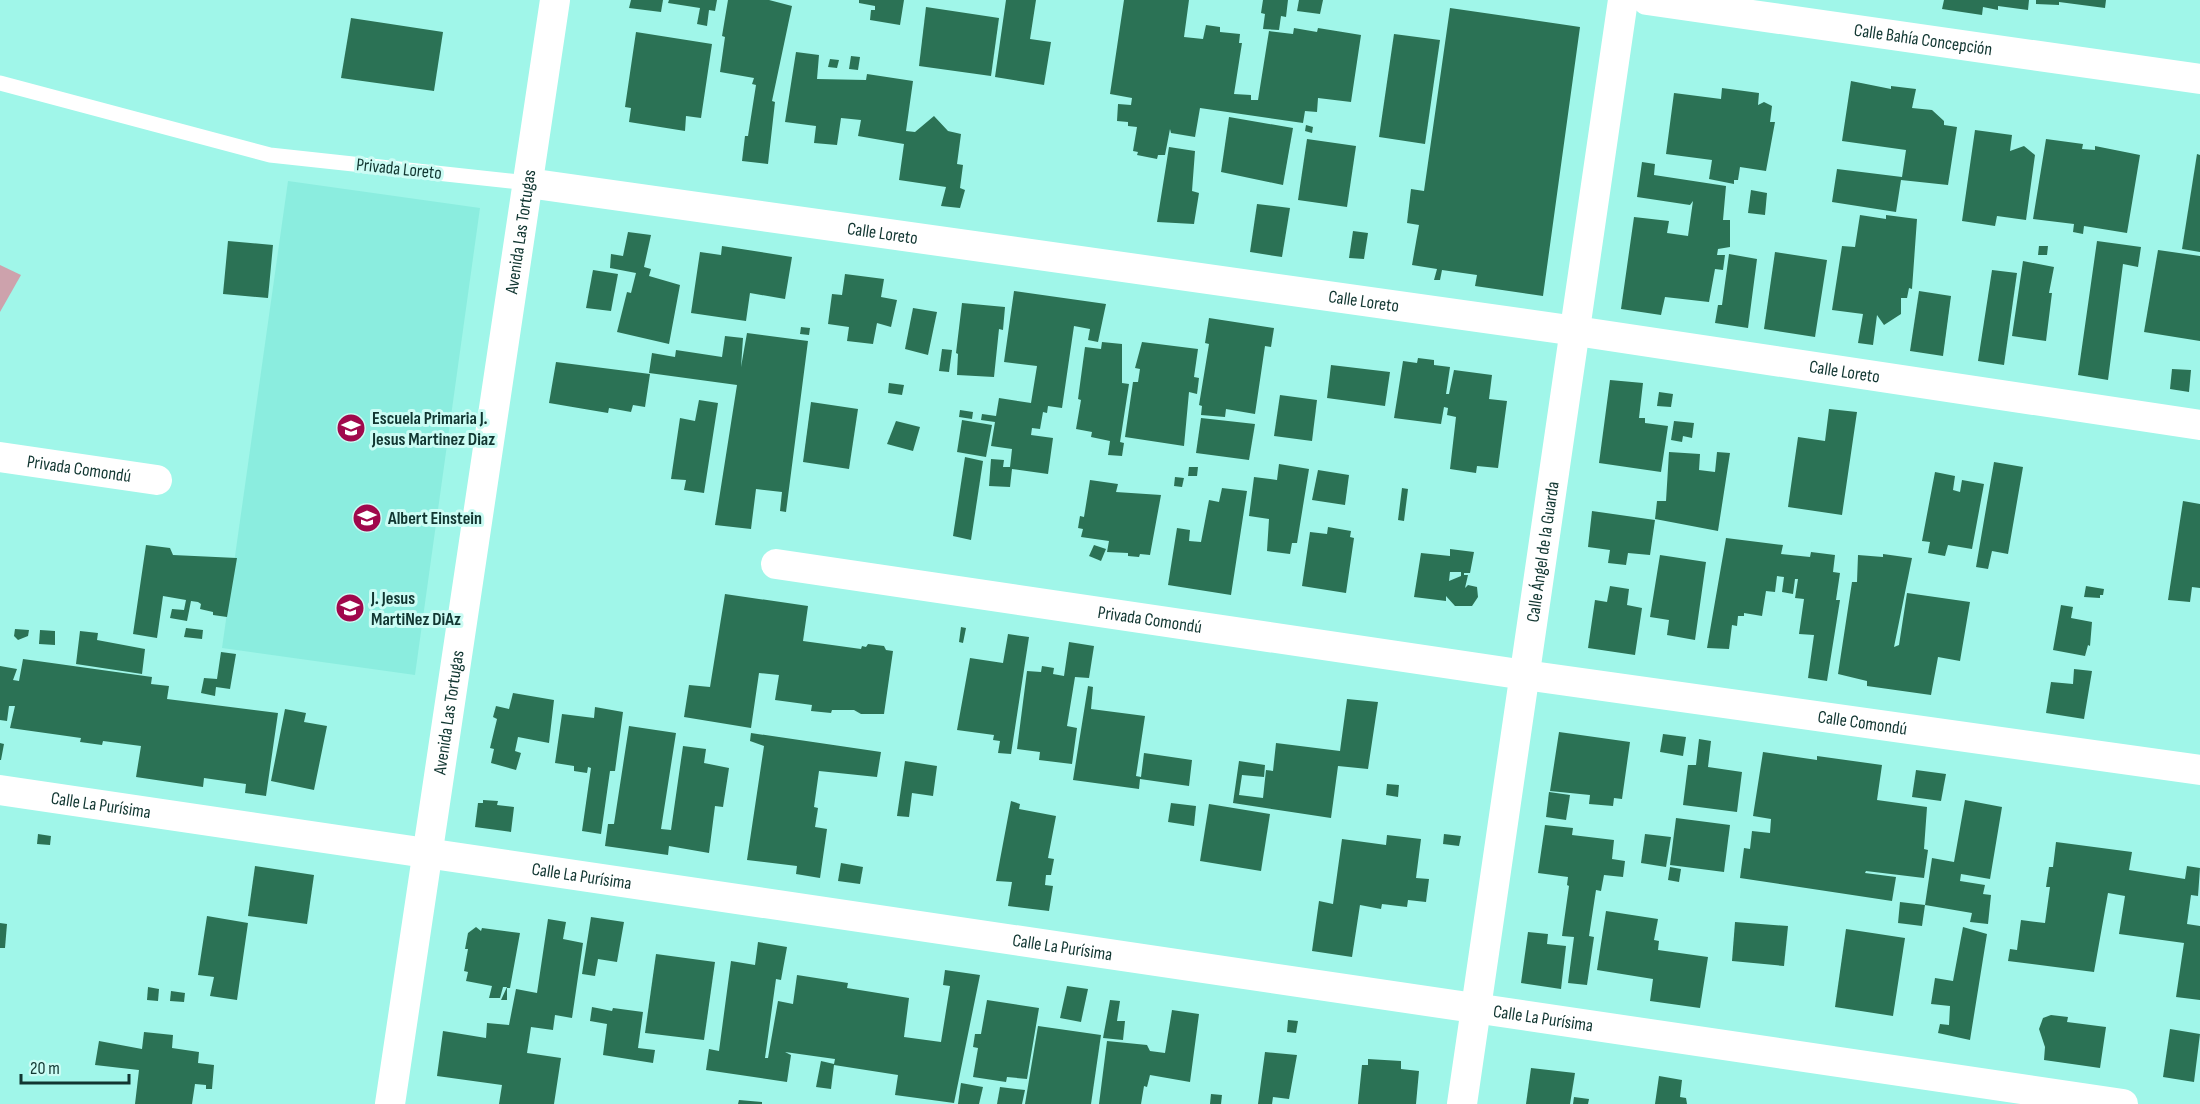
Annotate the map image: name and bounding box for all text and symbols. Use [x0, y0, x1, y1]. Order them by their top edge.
street label: Calle Bahía Concepción [1853, 19, 1994, 60]
street label: Privada Loreto [355, 154, 443, 184]
street label: Avenida Las Tortugas [501, 168, 540, 296]
street label: Calle Loreto [846, 218, 919, 248]
street label: Calle Loreto [1327, 286, 1400, 316]
street label: Calle Loreto [1808, 356, 1881, 387]
place label: Escuela Primaria J. Jesus Martinez Diaz [371, 408, 495, 450]
school or university icon: Escuela Primaria J. Jesus Martinez Diaz [335, 412, 367, 444]
street label: Privada Comondú [26, 451, 133, 487]
street label: Calle Ángel de la Guarda [1522, 480, 1563, 624]
school or university icon: Albert Einstein [351, 502, 383, 534]
place label: Albert Einstein [387, 508, 482, 529]
place label: J. Jesus MartiNez DiAz [370, 588, 461, 630]
school or university icon: J. Jesus MartiNez DiAz [334, 592, 366, 624]
street label: Privada Comondú [1096, 601, 1203, 637]
street label: Avenida Las Tortugas [429, 649, 468, 777]
street label: Calle Comondú [1816, 706, 1909, 739]
street label: Calle La Purísima [50, 787, 152, 823]
street label: Calle La Purísima [530, 858, 633, 894]
street label: Calle La Purísima [1011, 929, 1114, 965]
street label: Calle La Purísima [1492, 1000, 1595, 1036]
scale bar [21, 1047, 129, 1085]
text: 20 m [30, 1058, 60, 1079]

